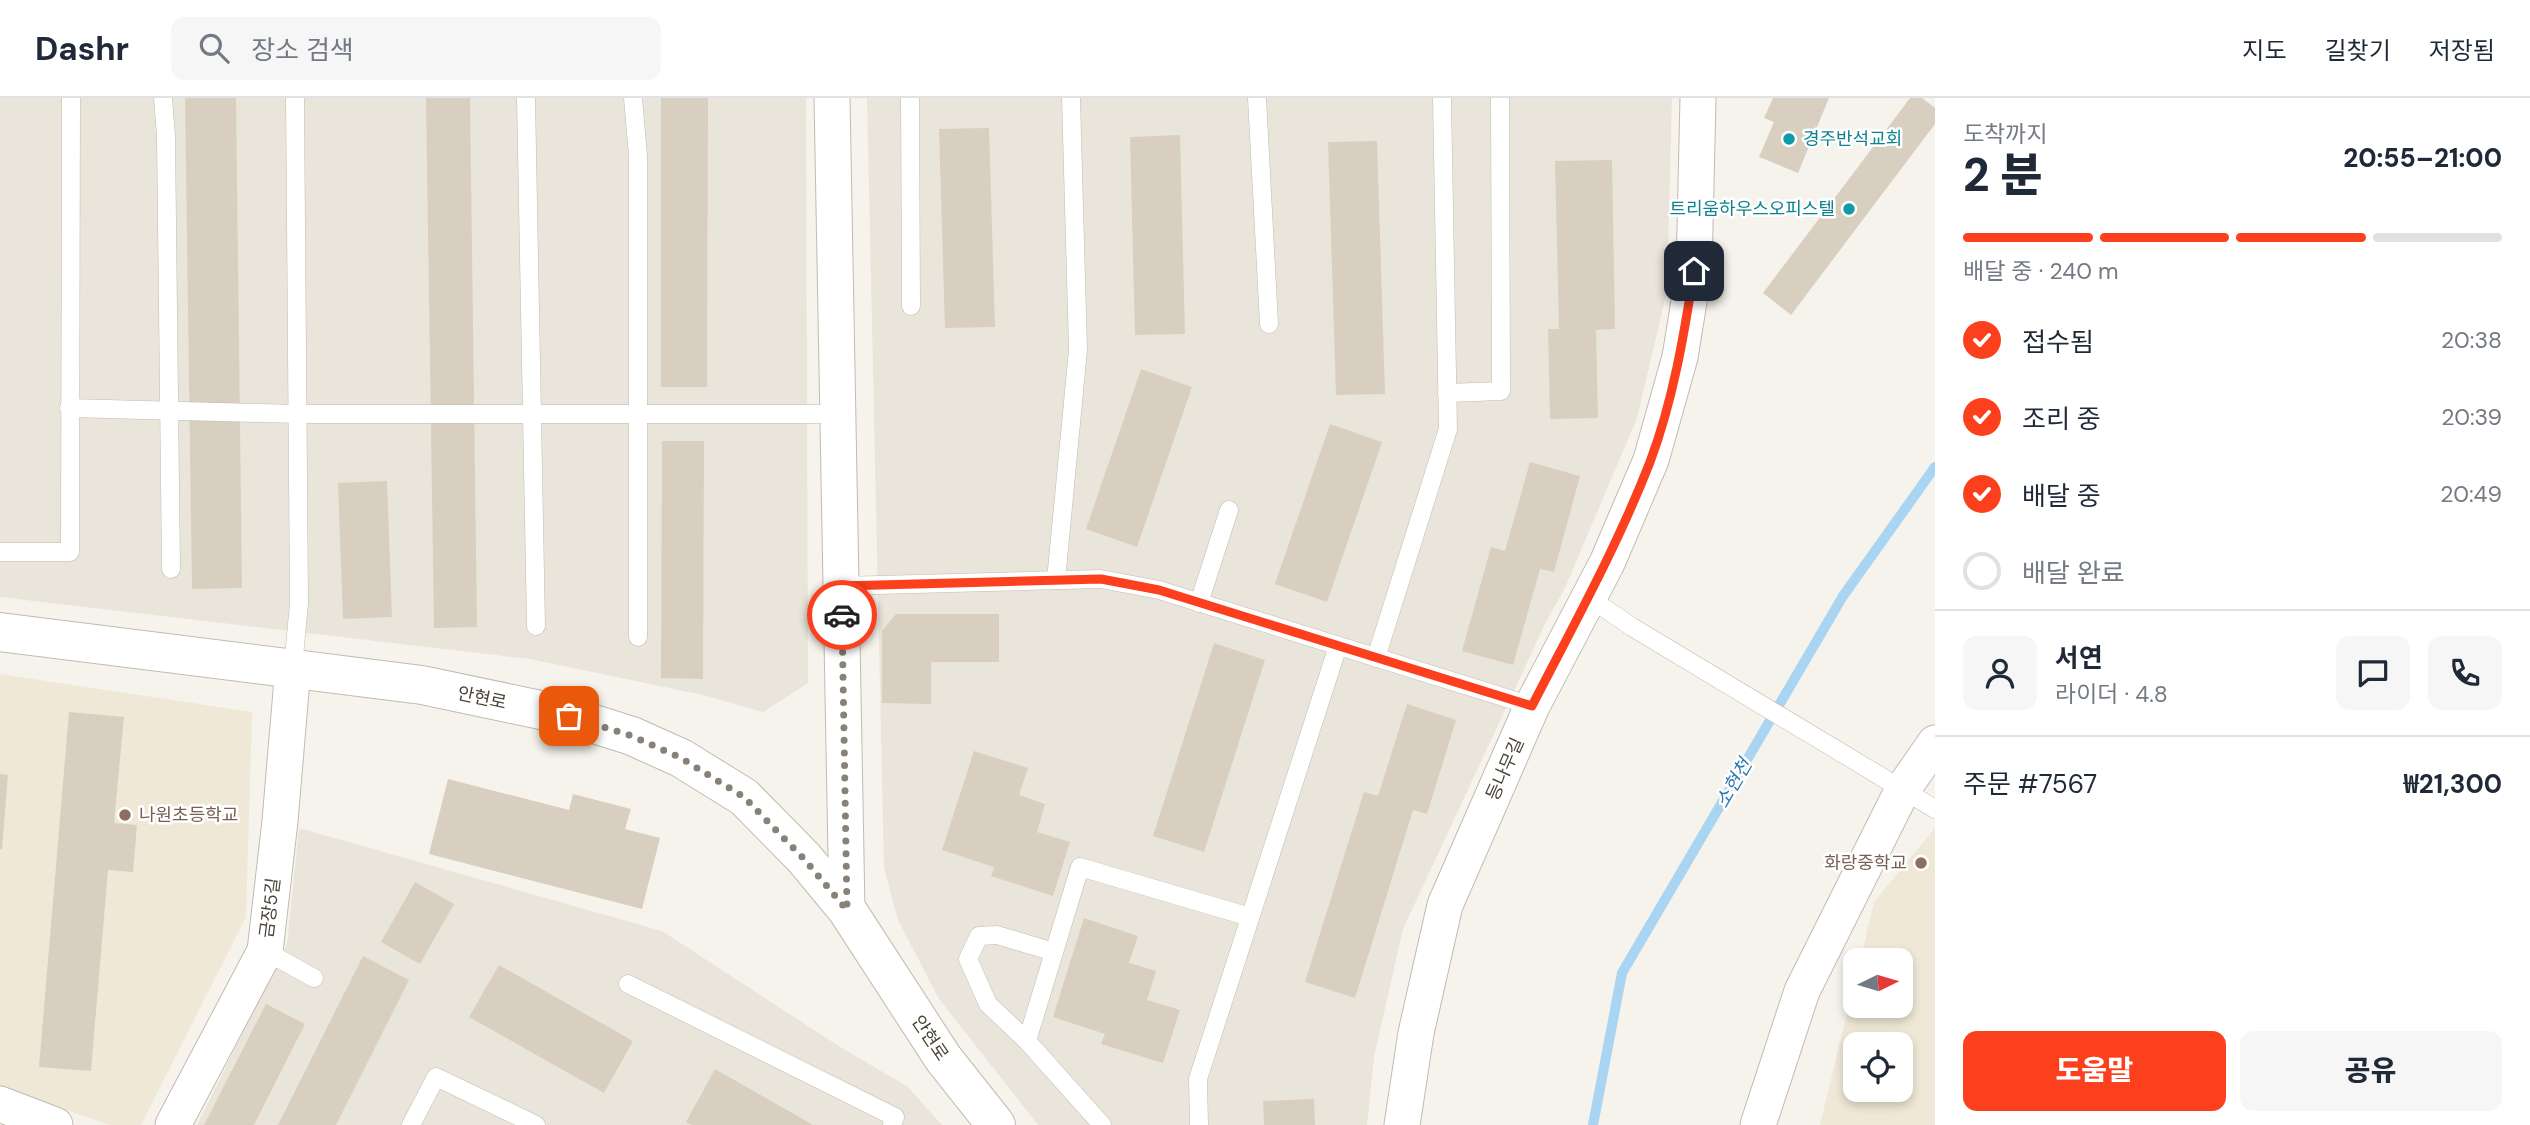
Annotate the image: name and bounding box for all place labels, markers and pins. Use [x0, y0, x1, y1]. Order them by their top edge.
place label: 경주반석교회 [1803, 127, 1902, 151]
marker: 경주반석교회 [1781, 131, 1797, 147]
place label: 트리움하우스오피스텔 [1669, 197, 1835, 221]
marker: 트리움하우스오피스텔 [1841, 201, 1857, 217]
pin [1664, 241, 1724, 301]
pin [539, 686, 599, 746]
place label: 나원초등학교 [139, 803, 238, 827]
marker: 나원초등학교 [117, 807, 133, 823]
place label: 화랑중학교 [1824, 851, 1907, 875]
marker: 화랑중학교 [1913, 855, 1929, 871]

